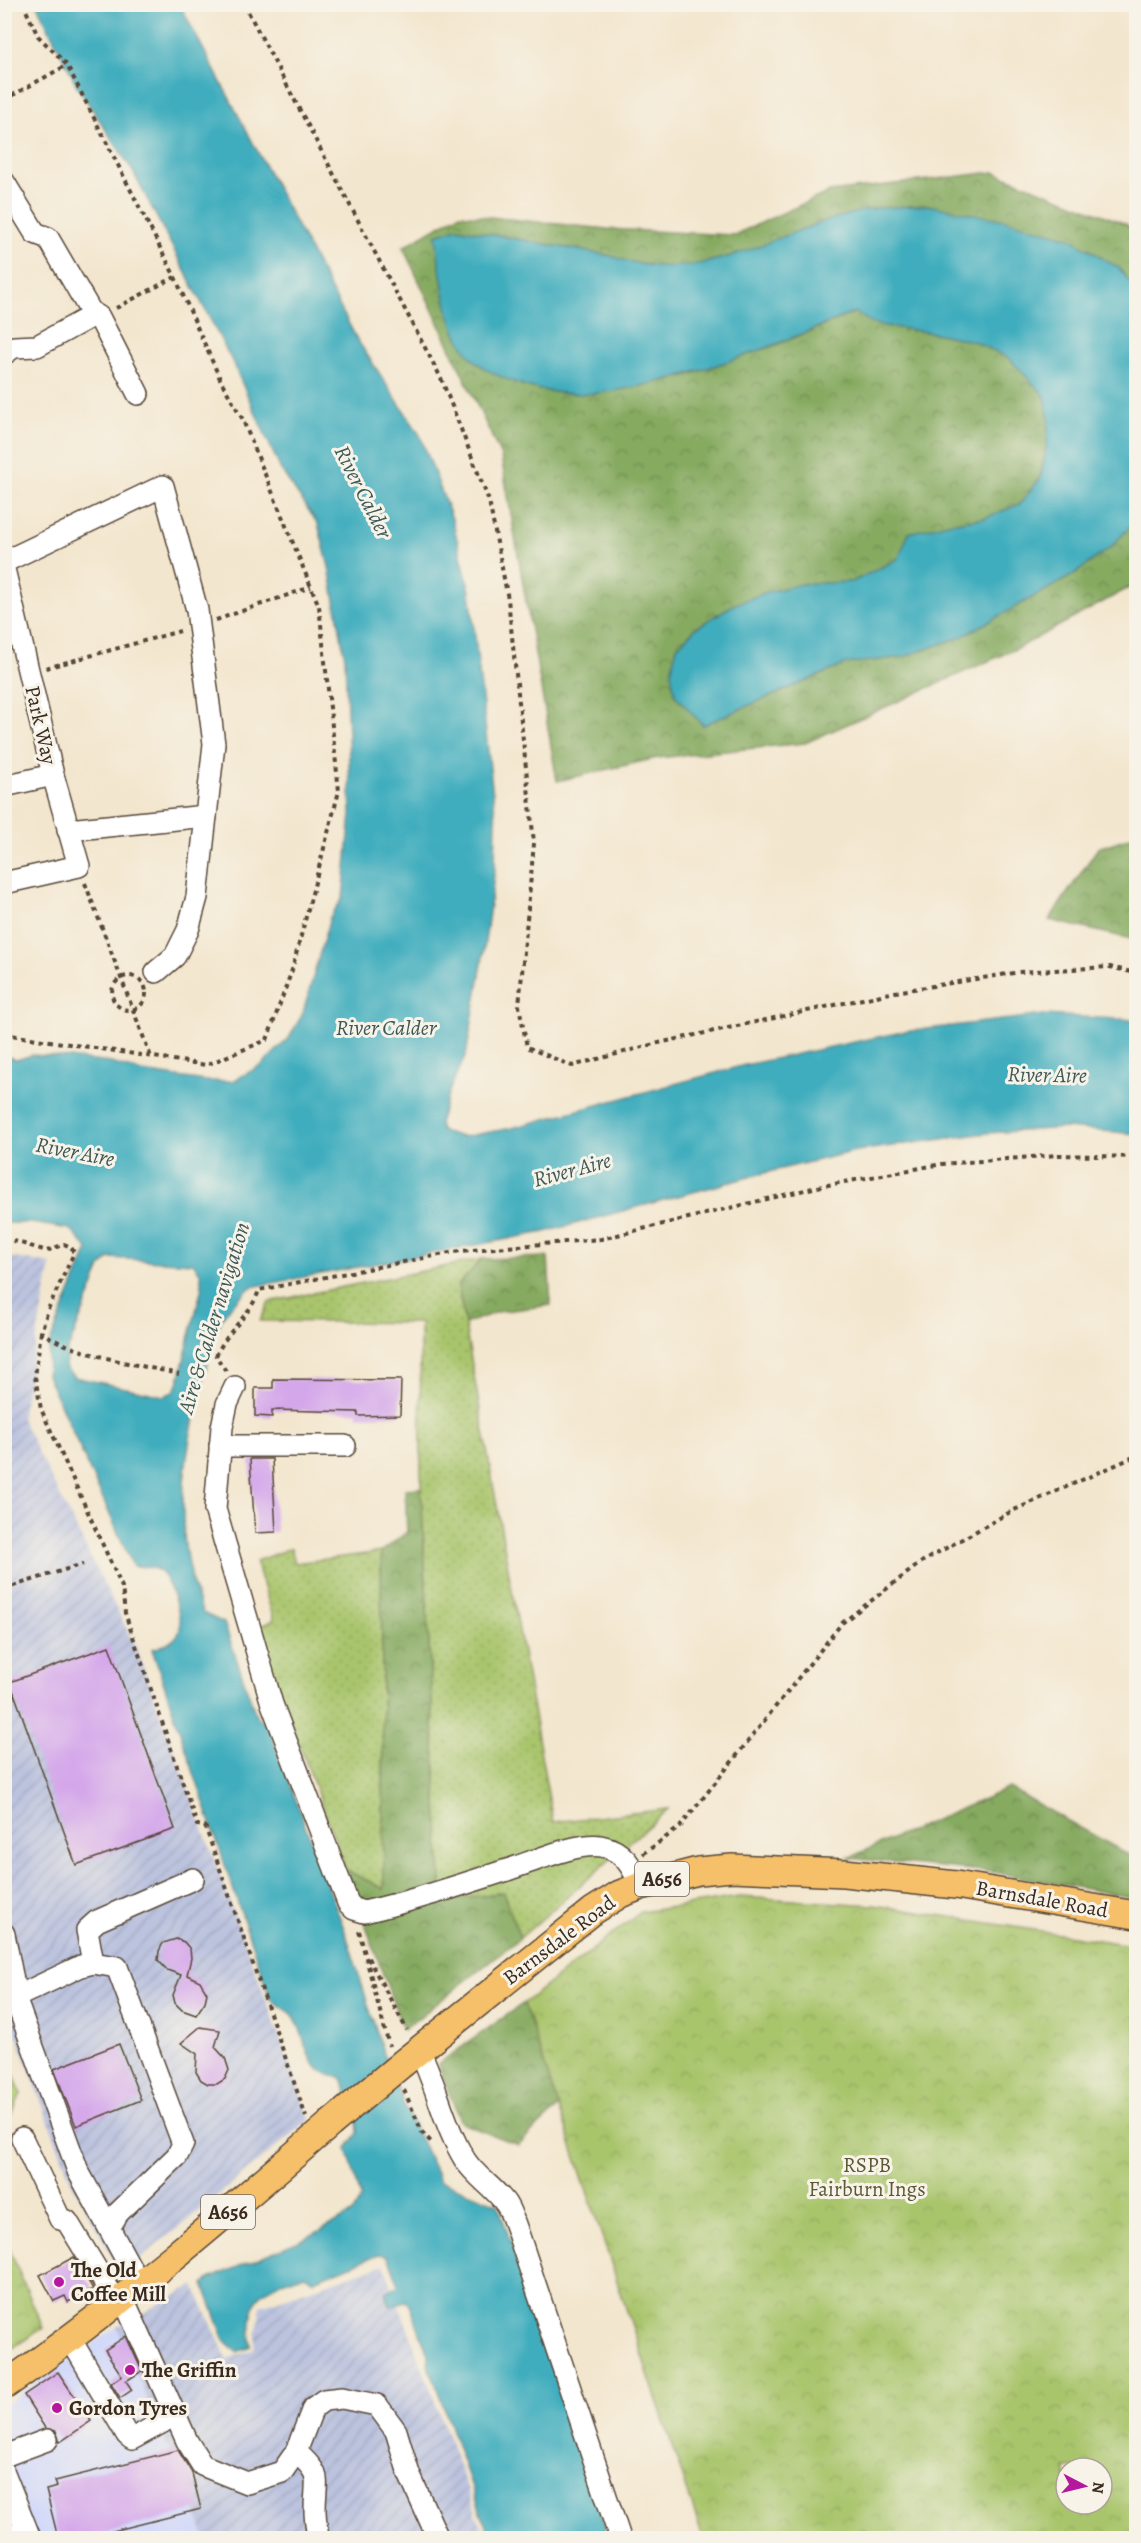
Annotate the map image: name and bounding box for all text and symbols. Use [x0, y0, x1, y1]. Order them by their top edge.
water label: River Calder [327, 440, 400, 545]
street label: Park Way [18, 683, 64, 768]
water label: River Calder [336, 1013, 438, 1043]
water label: River Aire [1007, 1059, 1087, 1091]
water label: River Aire [33, 1130, 117, 1174]
water label: River Aire [530, 1145, 614, 1195]
water label: Aire & Calder navigation [170, 1219, 257, 1418]
road number: A656 [635, 1862, 689, 1896]
street label: Barnsdale Road [974, 1874, 1111, 1925]
street label: Barnsdale Road [497, 1888, 621, 1991]
park label: RSPB Fairburn Ings [808, 2151, 926, 2203]
road number: A656 [201, 2195, 255, 2229]
place label: The Old Coffee Mill [71, 2256, 166, 2308]
marker: The Old Coffee Mill [52, 2275, 66, 2289]
place label: The Griffin [142, 2356, 237, 2384]
marker: The Griffin [123, 2363, 137, 2377]
place label: Gordon Tyres [69, 2394, 187, 2422]
marker: Gordon Tyres [50, 2401, 64, 2415]
north arrow [1054, 2456, 1114, 2516]
text: N [1086, 2481, 1110, 2495]

